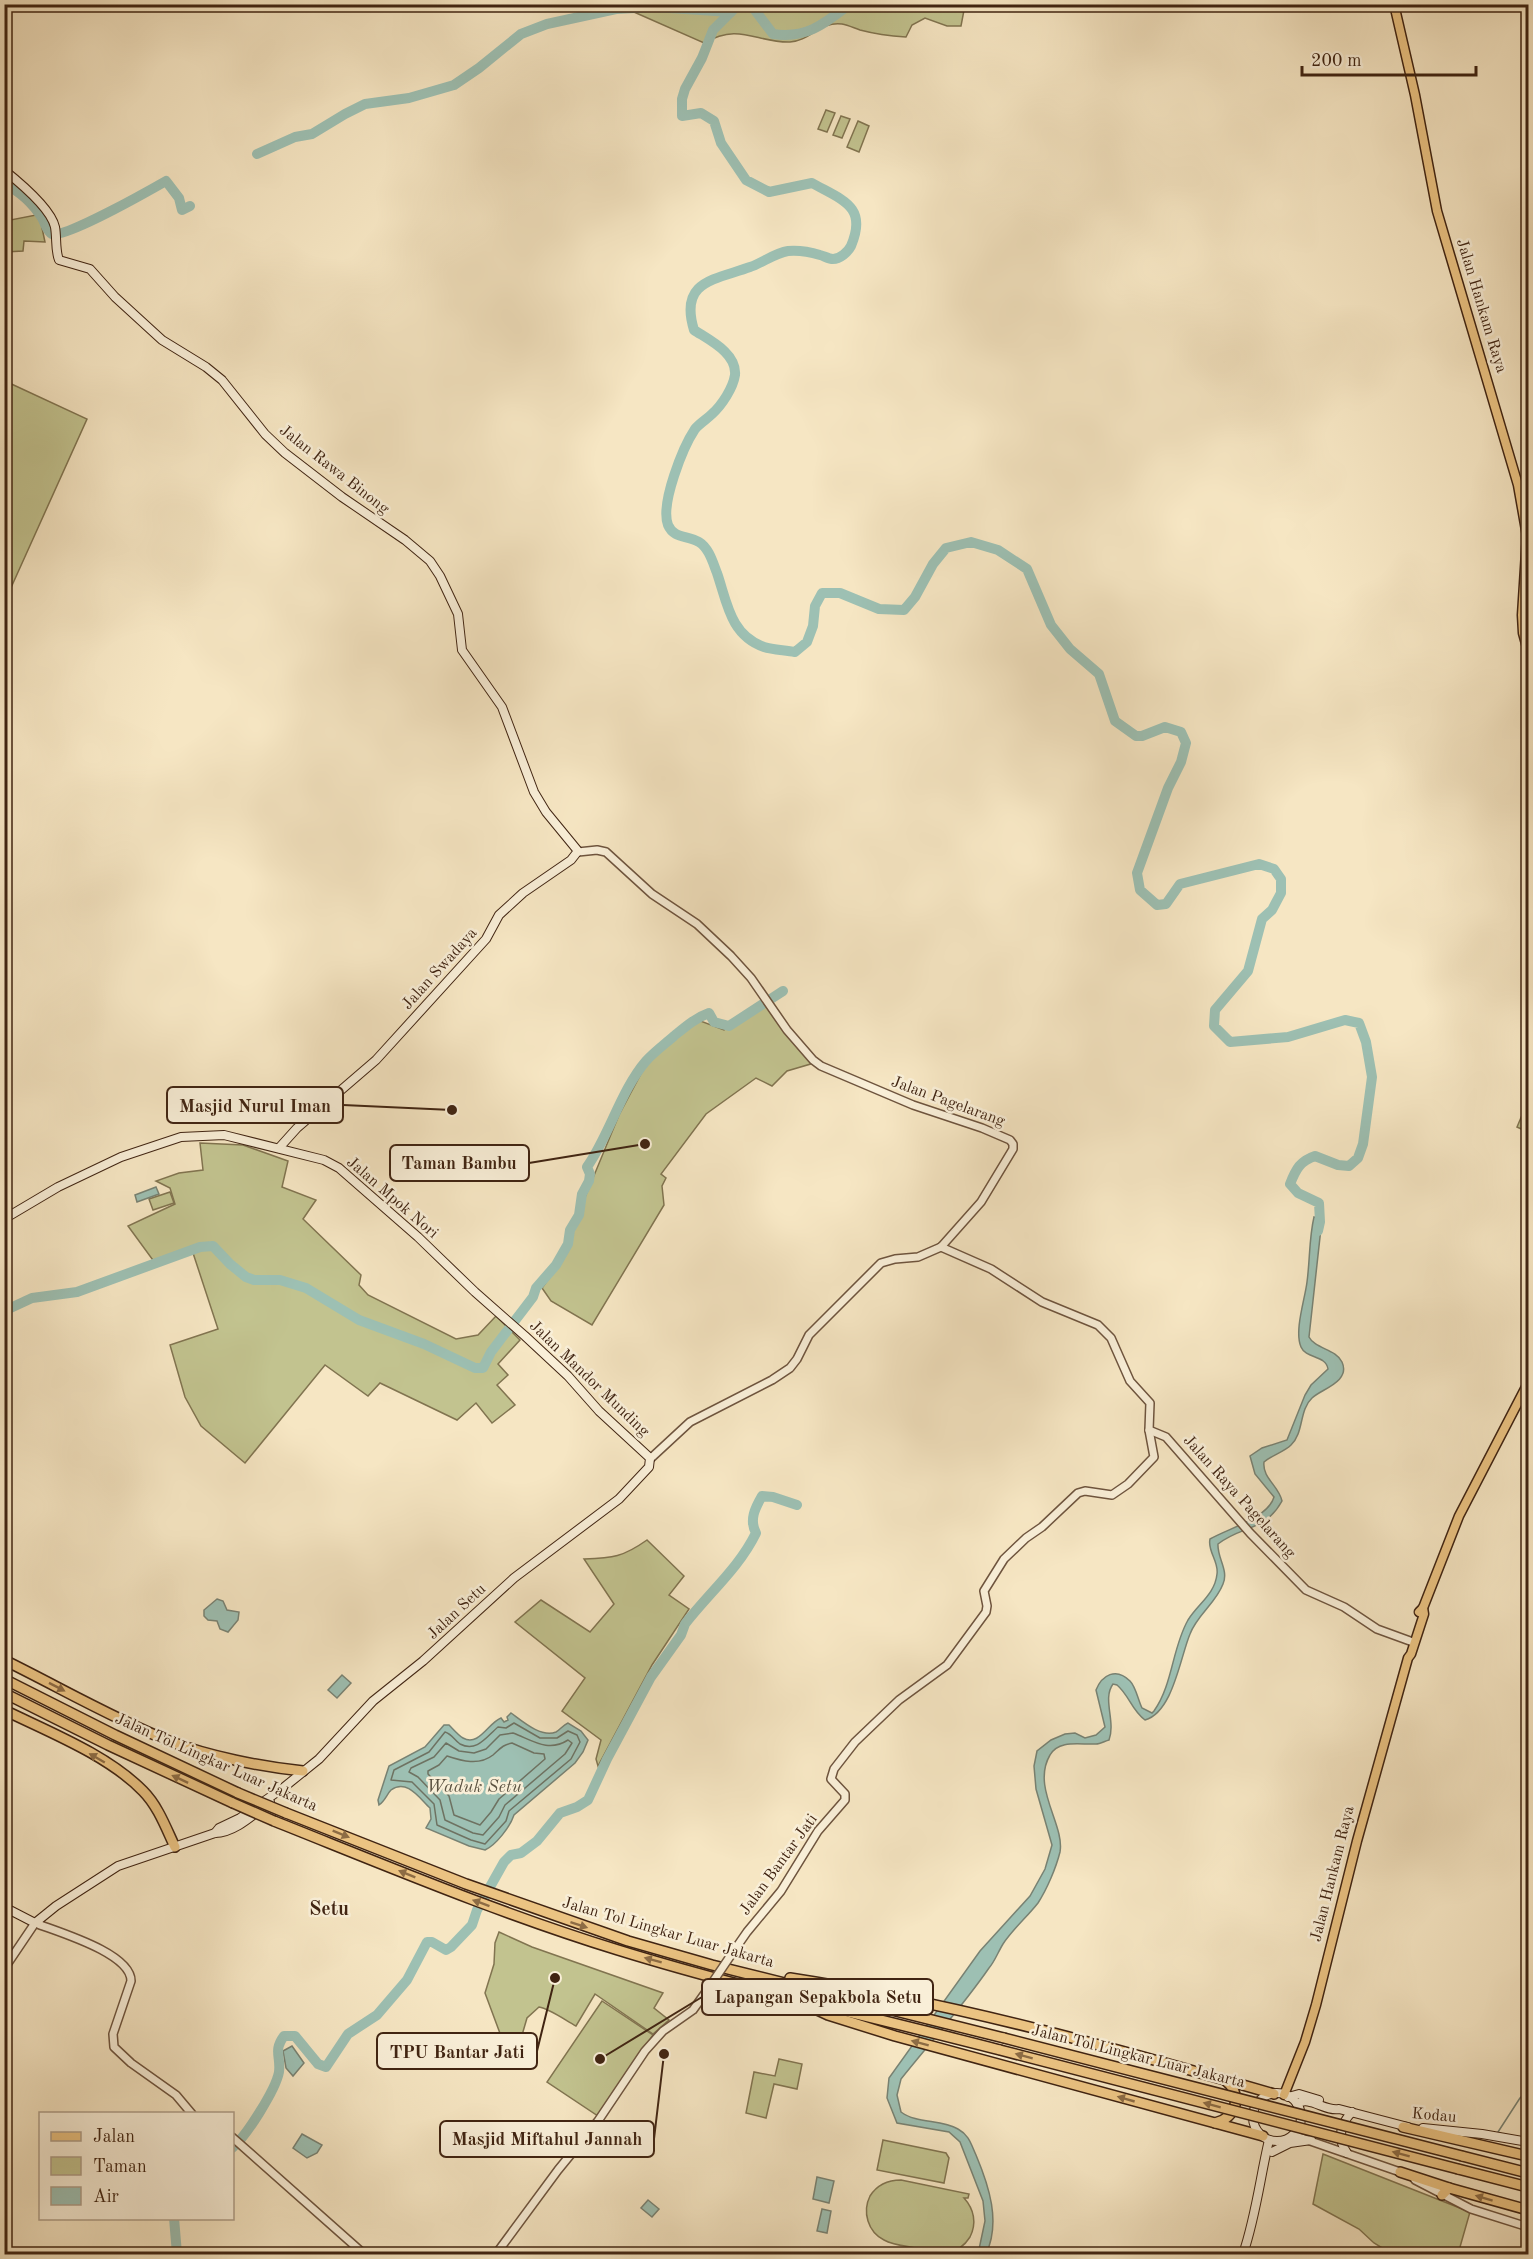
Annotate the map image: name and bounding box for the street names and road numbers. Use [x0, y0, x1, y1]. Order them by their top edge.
street label: Jalan Hankam Raya [1453, 237, 1509, 375]
street label: Jalan Rawa Binong [276, 422, 392, 518]
street label: Jalan Swadaya [399, 925, 481, 1013]
street label: Jalan Pagelarang [889, 1074, 1007, 1130]
street label: Jalan Mpok Nori [343, 1154, 441, 1242]
street label: Jalan Mandor Munding [526, 1318, 652, 1440]
street label: Jalan Raya Pagelarang [1180, 1432, 1299, 1562]
street label: Jalan Setu [425, 1581, 490, 1643]
street label: Jalan Tol Lingkar Luar Jakarta [112, 1711, 320, 1815]
street label: Jalan Hankam Raya [1308, 1804, 1358, 1944]
street label: Jalan Bantar Jati [737, 1812, 821, 1918]
street label: Jalan Tol Lingkar Luar Jakarta [560, 1895, 776, 1971]
street label: Jalan Tol Lingkar Luar Jakarta [1030, 2023, 1247, 2091]
street label: Kodau [1411, 2106, 1457, 2126]

